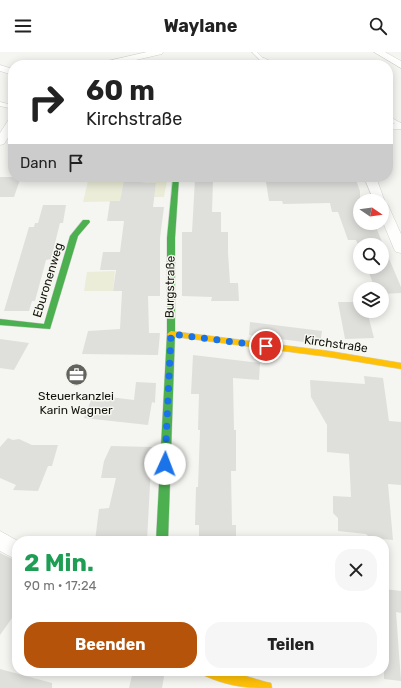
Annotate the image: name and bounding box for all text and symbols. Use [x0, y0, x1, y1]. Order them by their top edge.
icon: menu [12, 15, 34, 37]
text: Waylane [164, 15, 237, 37]
icon: search [367, 15, 389, 37]
text: 60 m [86, 74, 155, 107]
icon: right [20, 76, 72, 128]
text: Kirchstraße [86, 108, 182, 130]
icon: arrive [65, 152, 87, 174]
text: Dann [20, 154, 57, 172]
north arrow [353, 194, 389, 230]
map controls [353, 194, 389, 318]
button: search [353, 238, 389, 274]
street label: Eburonenweg [30, 241, 66, 319]
street label: Burgstraße [162, 255, 178, 318]
button: layers [353, 282, 389, 318]
pin [249, 329, 283, 363]
street label: Kirchstraße [303, 333, 369, 355]
icon: arrive [255, 335, 277, 357]
office icon: Steuerkanzlei Karin Wagner [63, 362, 89, 388]
place label: Steuerkanzlei Karin Wagner [38, 389, 114, 417]
position arrow [144, 443, 186, 485]
text: 2 Min. [24, 549, 94, 577]
button: close [335, 549, 377, 591]
text: 90 m · 17:24 [24, 578, 97, 593]
button: Beenden [24, 622, 197, 668]
button: Teilen [205, 622, 377, 668]

